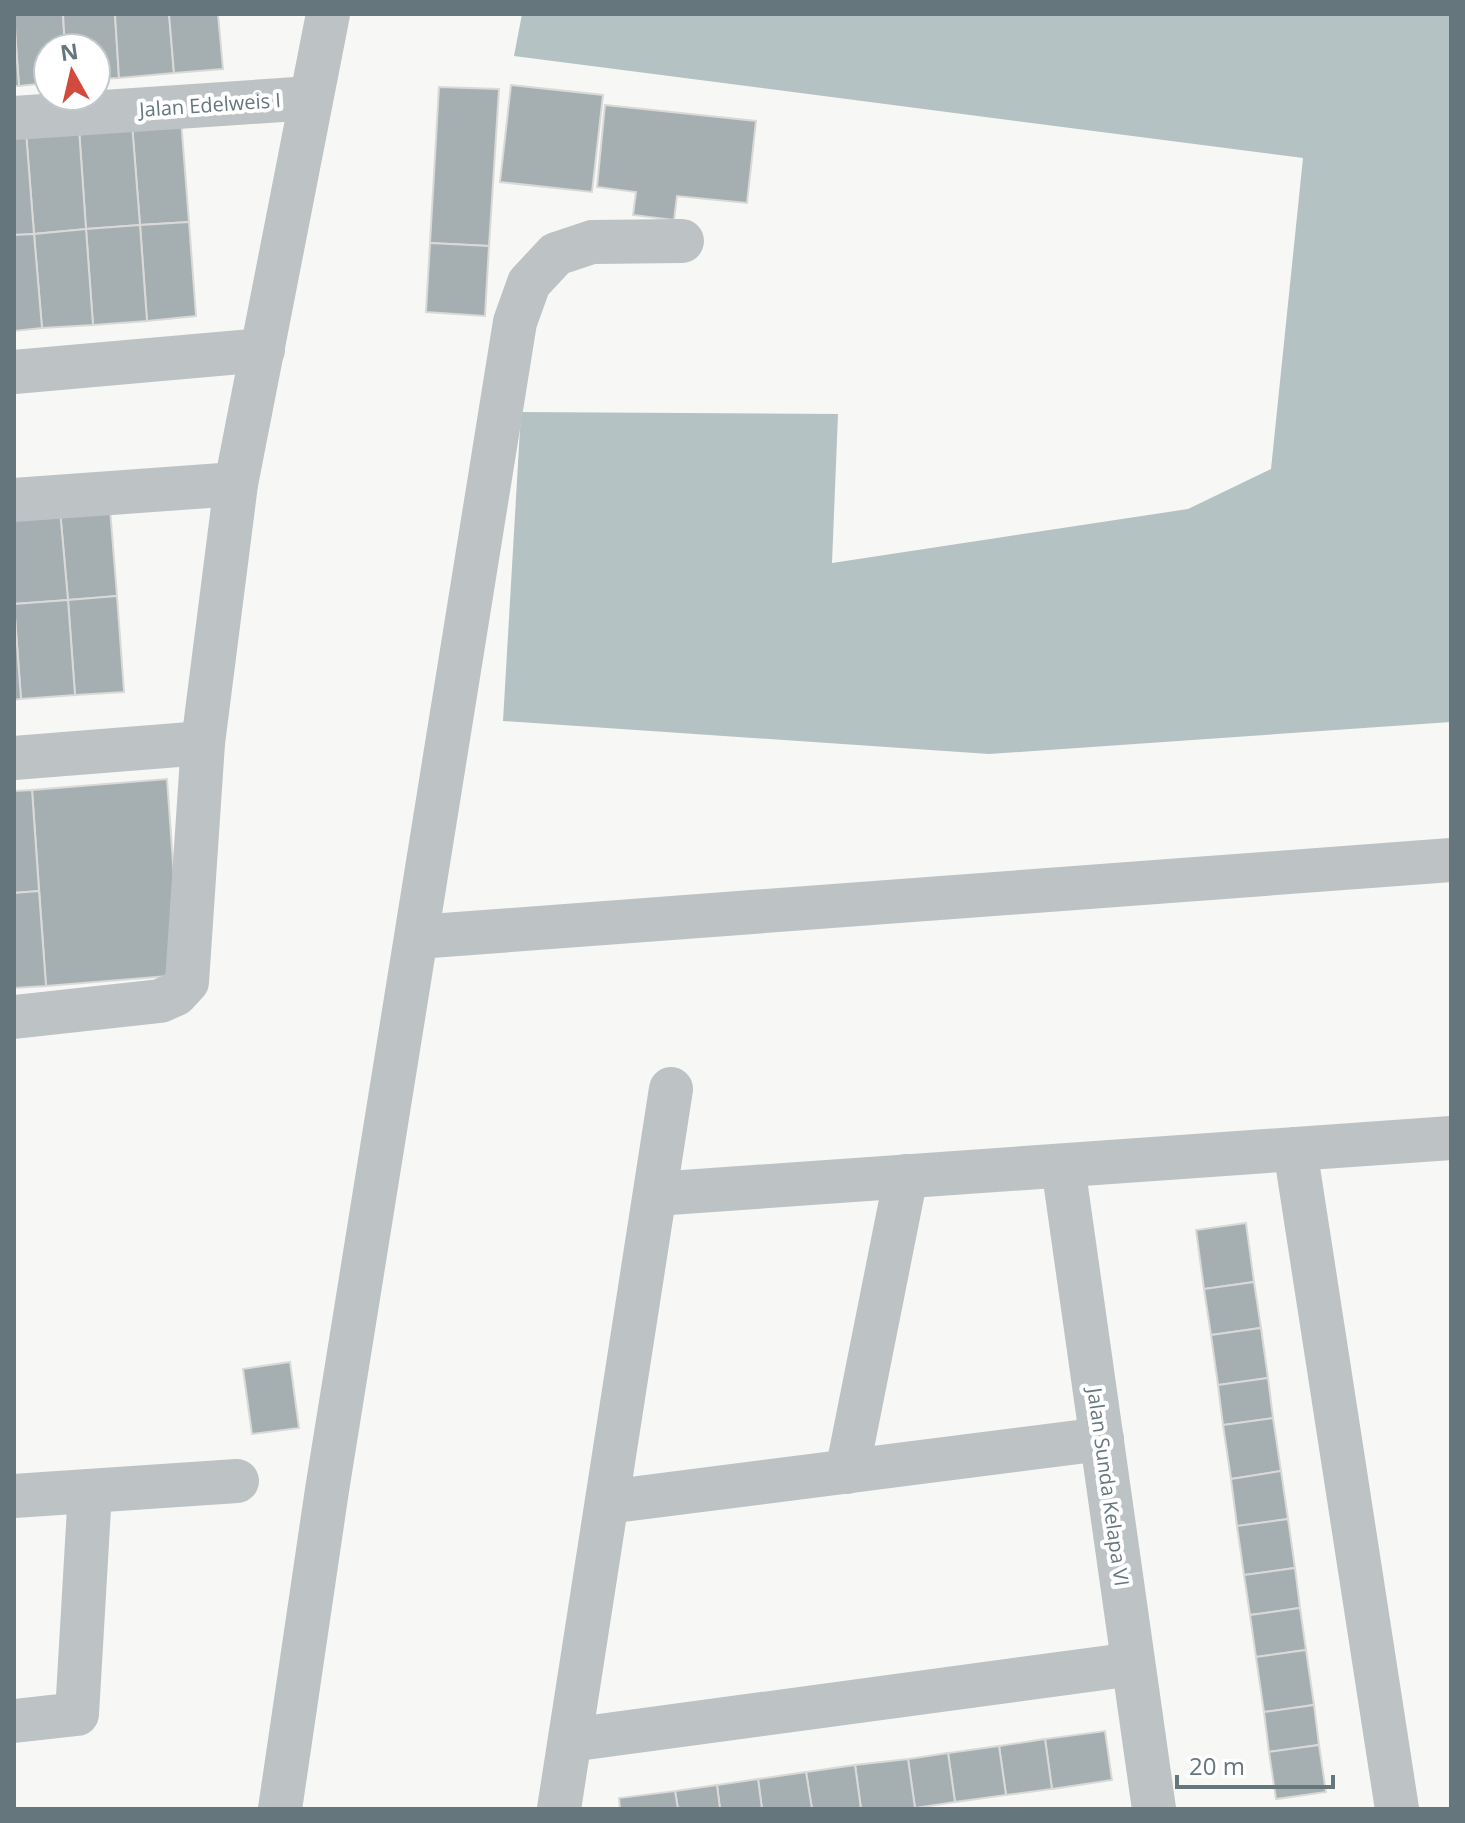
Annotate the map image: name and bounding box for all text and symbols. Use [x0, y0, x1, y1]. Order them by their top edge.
north arrow [32, 32, 112, 112]
text: N [58, 35, 80, 67]
street label: Jalan Edelweis I [136, 86, 282, 123]
street label: Jalan Sunda Kelapa VI [1081, 1384, 1136, 1588]
scale bar [1177, 1739, 1333, 1789]
text: 20 m [1189, 1749, 1245, 1782]

